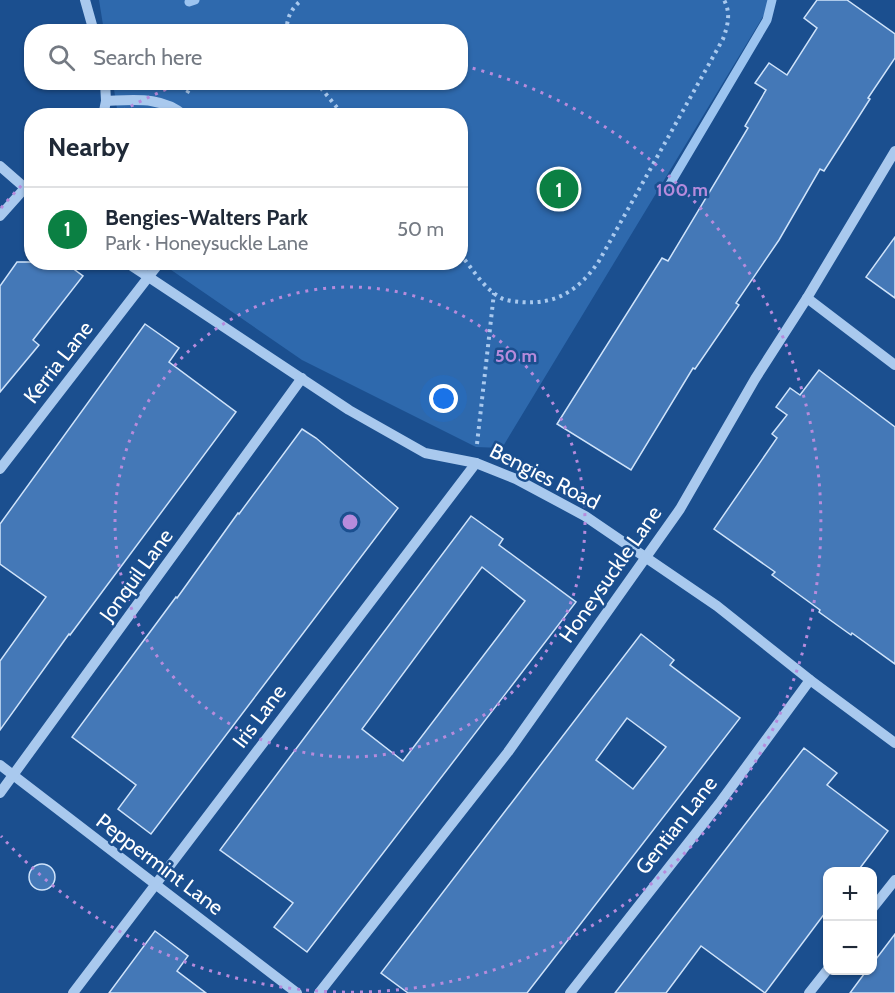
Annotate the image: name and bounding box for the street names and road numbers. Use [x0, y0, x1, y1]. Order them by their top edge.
street label: Kerria Lane [18, 316, 98, 408]
street label: Bengies Road [486, 438, 604, 514]
street label: Honeysuckle Lane [554, 501, 667, 647]
street label: Jonquil Lane [93, 524, 178, 627]
street label: Iris Lane [227, 679, 291, 753]
street label: Gentian Lane [630, 771, 722, 879]
street label: Peppermint Lane [92, 808, 229, 920]

